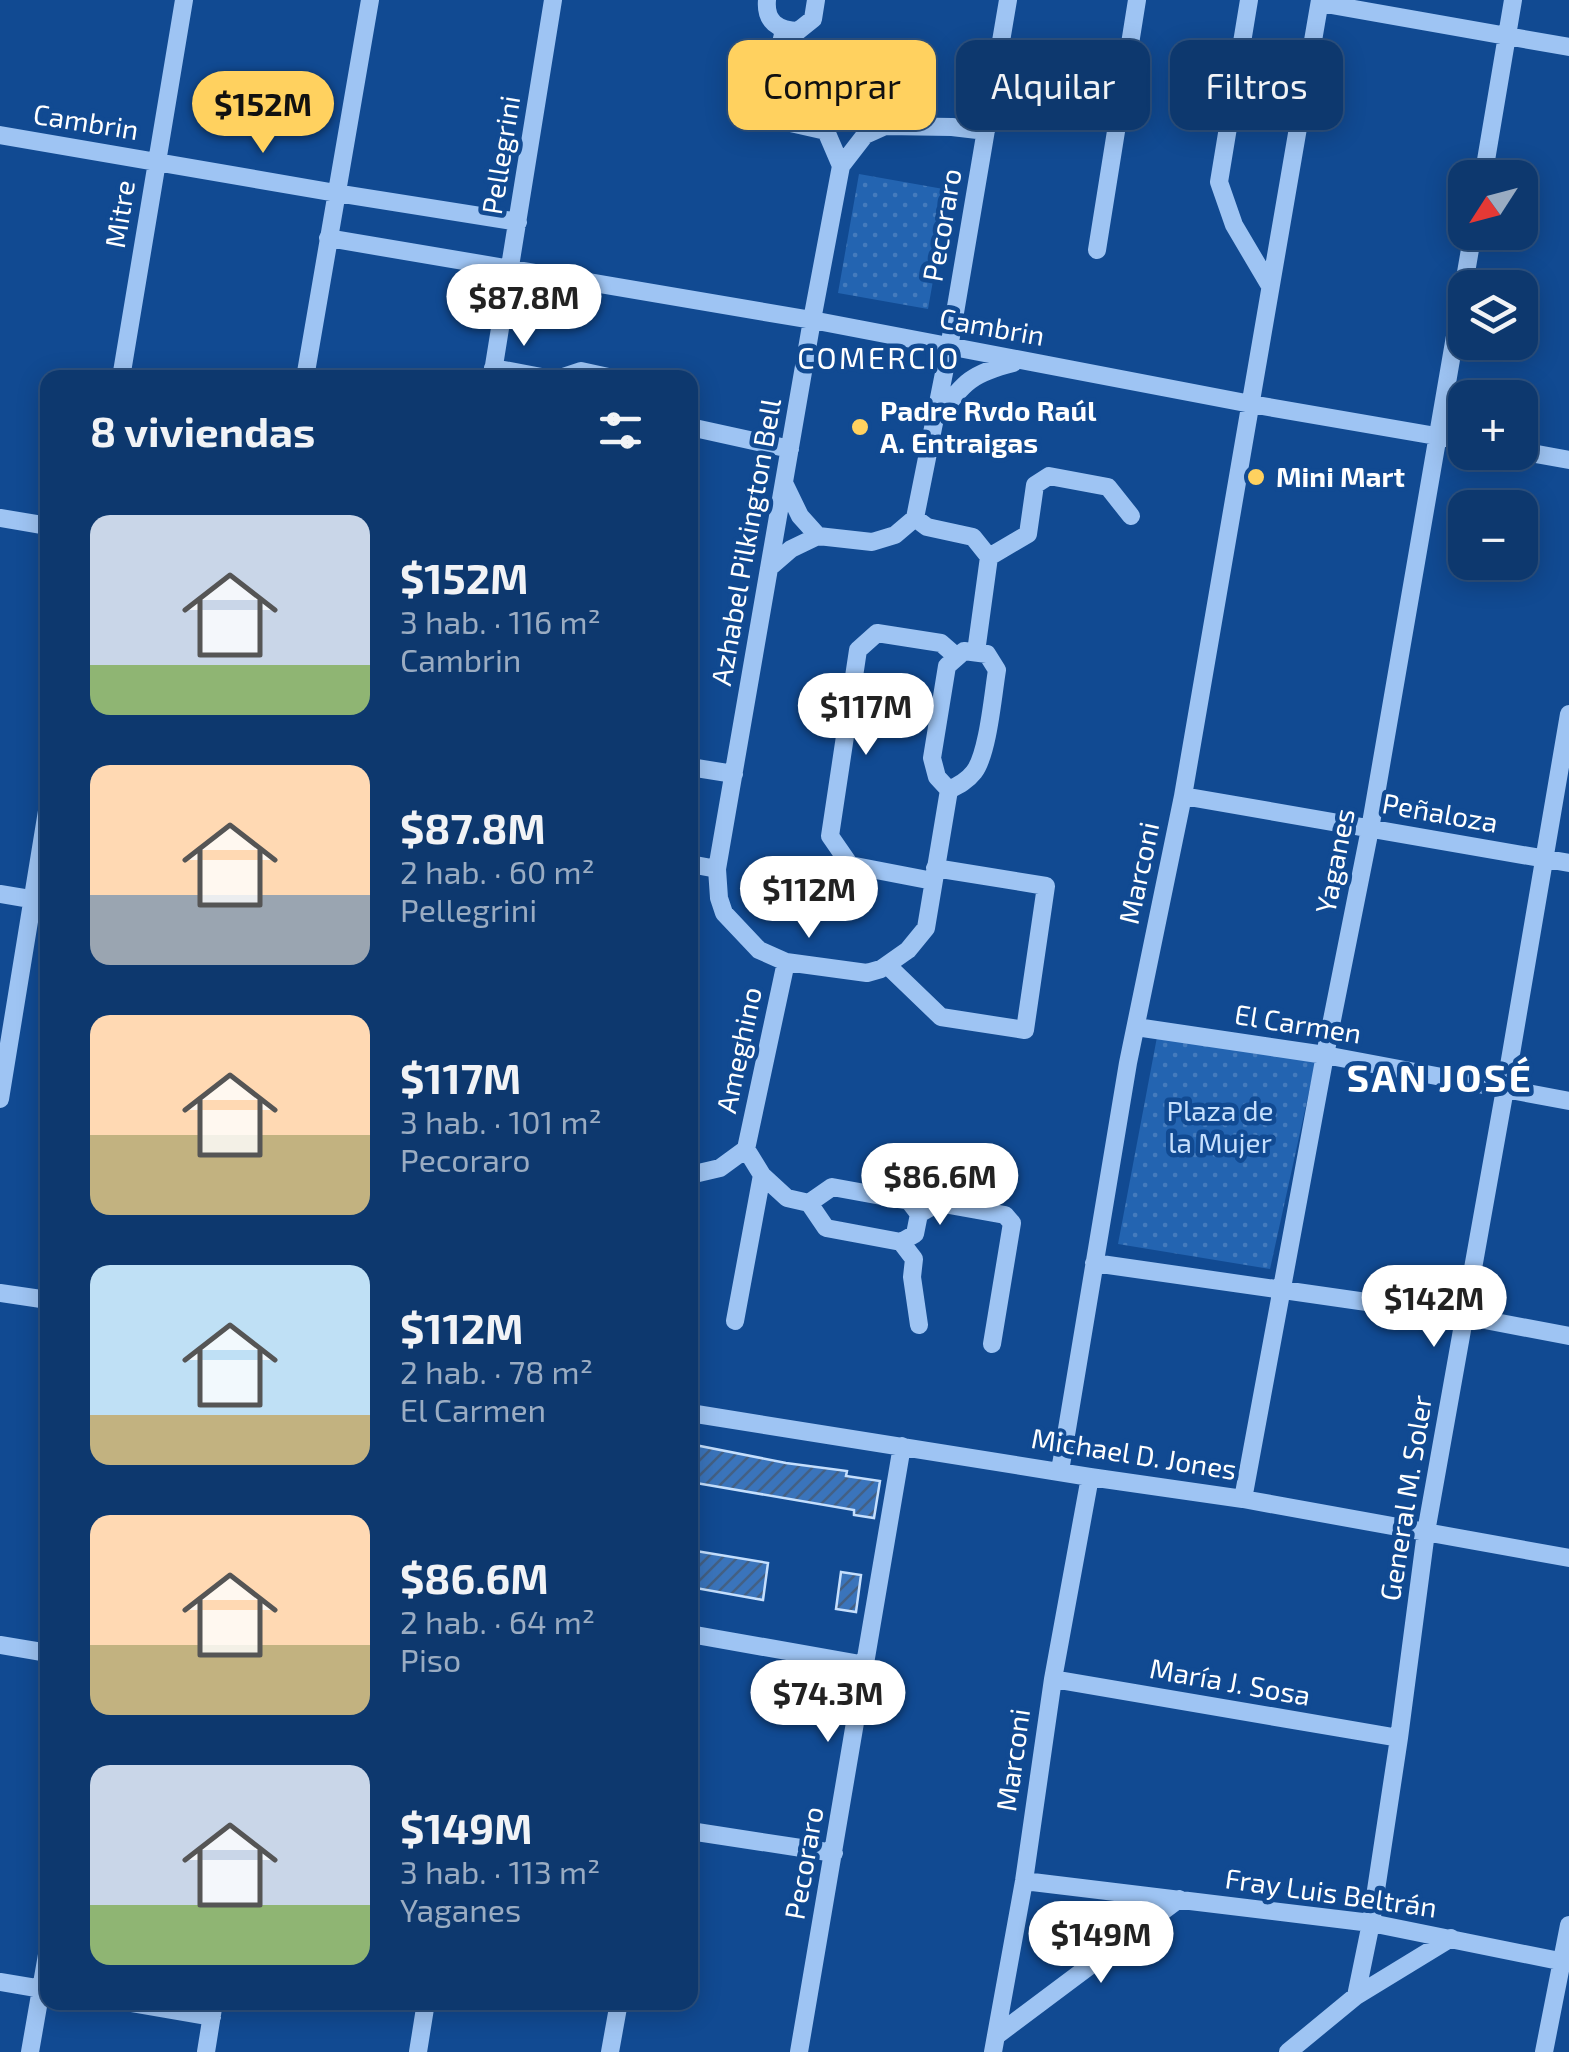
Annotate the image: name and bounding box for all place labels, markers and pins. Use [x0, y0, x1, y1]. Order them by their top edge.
pin: $152M [193, 71, 333, 156]
pin: $87.8M [443, 264, 605, 349]
place label: Padre Rvdo Raúl A. Entraigas [880, 393, 1097, 459]
marker: Padre Rvdo Raúl A. Entraigas [849, 416, 871, 438]
place label: Mini Mart [1276, 459, 1405, 493]
marker: Mini Mart [1245, 466, 1267, 488]
pin: $117M [796, 673, 936, 758]
pin: $112M [739, 856, 879, 941]
pin: $86.6M [859, 1143, 1021, 1228]
pin: $142M [1364, 1265, 1504, 1350]
pin: $74.3M [747, 1660, 909, 1745]
pin: $149M [1031, 1901, 1171, 1986]

